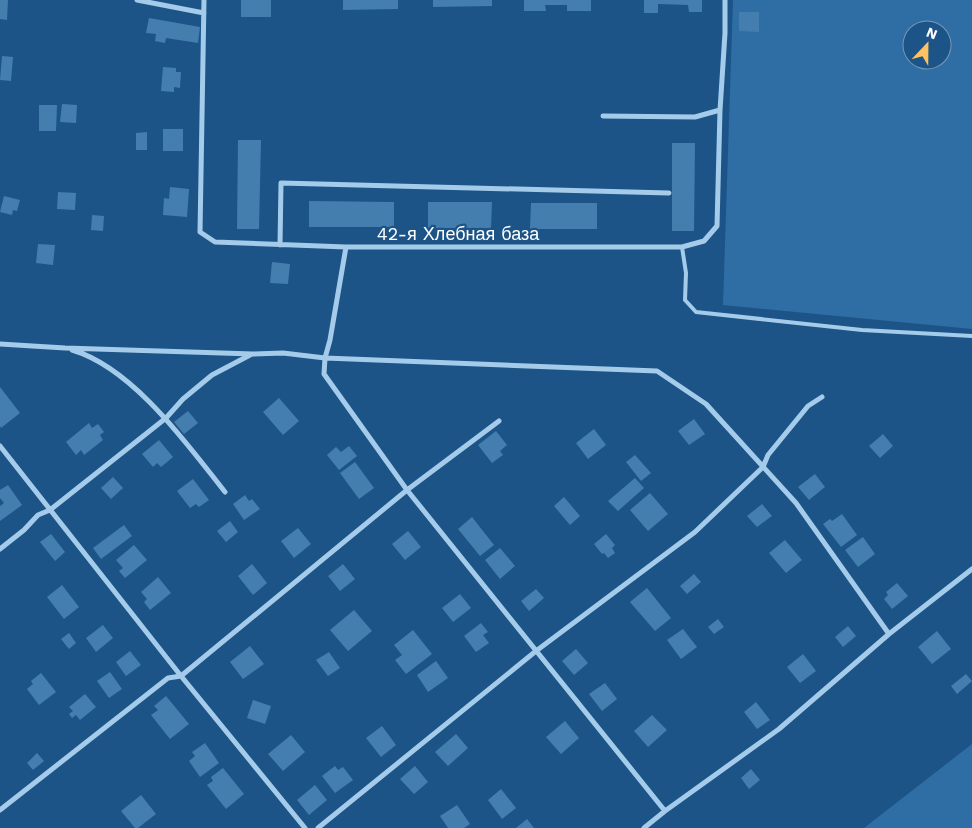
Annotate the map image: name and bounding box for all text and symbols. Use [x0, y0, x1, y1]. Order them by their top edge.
north arrow [902, 20, 952, 70]
text: N [924, 24, 940, 42]
street label: 42-я Хлебная база [377, 223, 540, 244]

